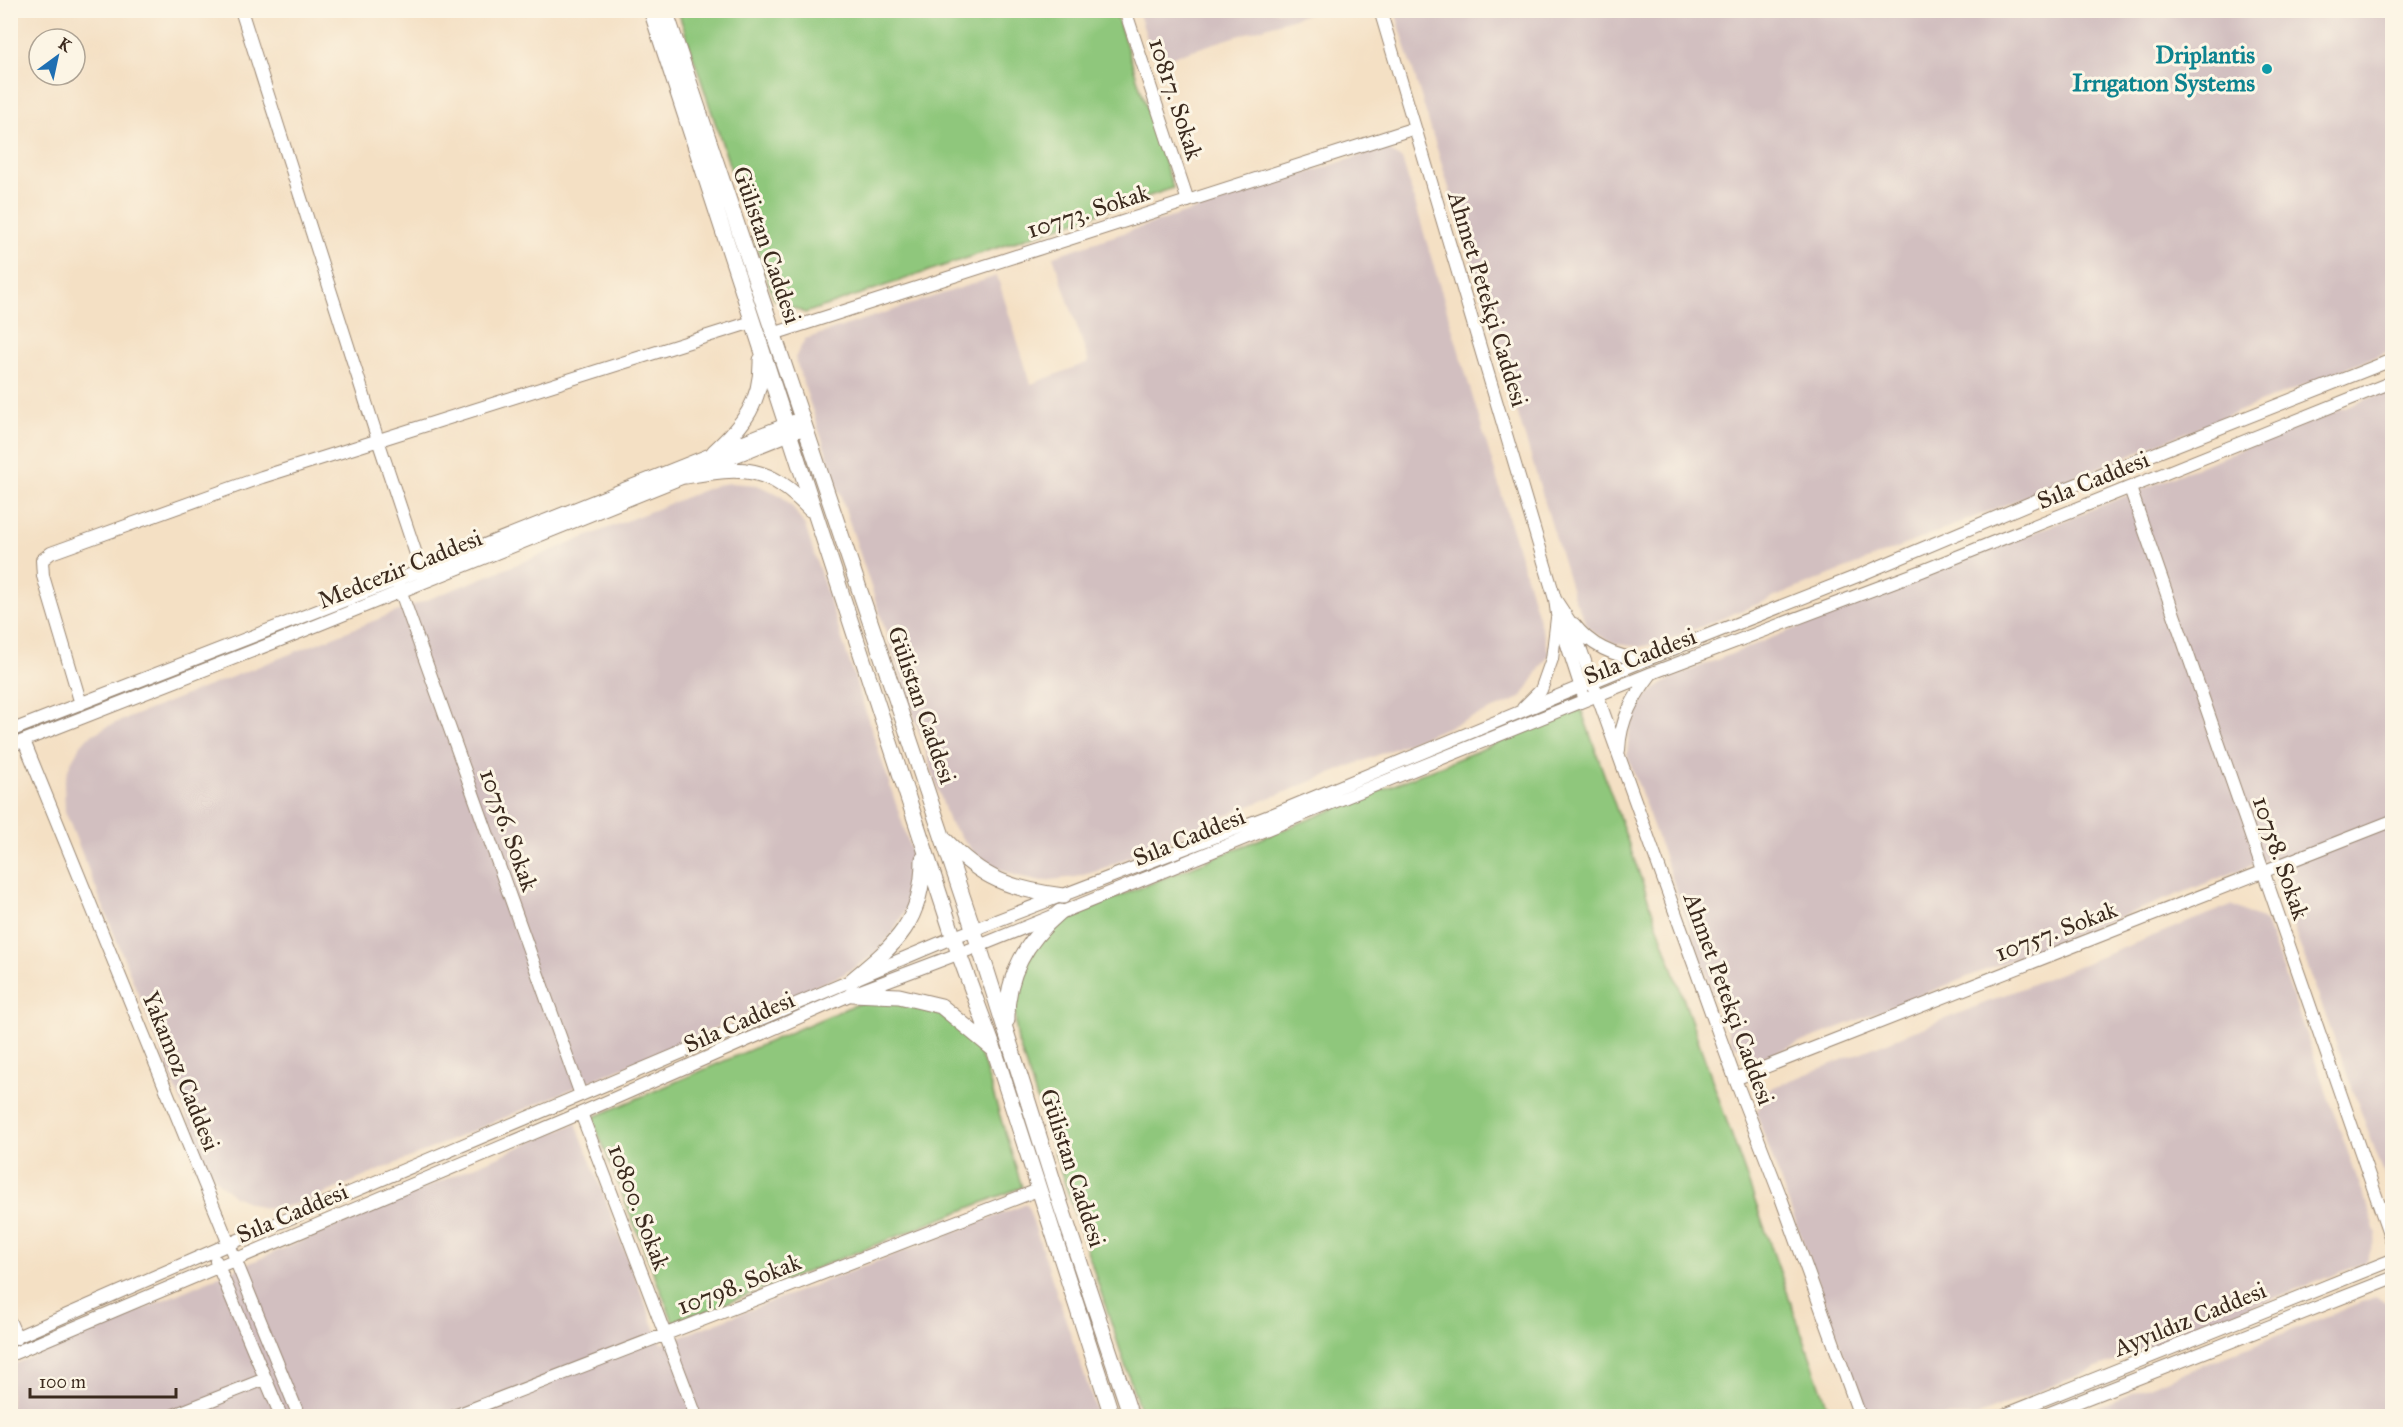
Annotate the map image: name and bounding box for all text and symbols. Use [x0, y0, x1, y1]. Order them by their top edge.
north arrow [27, 27, 87, 87]
text: K [55, 34, 75, 56]
street label: 10817. Sokak [1142, 34, 1210, 165]
place label: Driplantis Irrıgatıon Systems [2072, 40, 2255, 98]
marker: Driplantis Irrıgatıon Systems [2260, 62, 2274, 76]
street label: Gülistan Caddesi [726, 162, 808, 328]
street label: 10773. Sokak [1023, 177, 1154, 245]
street label: Ahmet Petekçi Caddesi [1441, 187, 1535, 411]
street label: Sıla Caddesi [2033, 444, 2154, 516]
street label: Medcezir Caddesi [313, 522, 487, 616]
street label: Sıla Caddesi [1579, 621, 1701, 691]
street label: Gülistan Caddesi [881, 622, 963, 788]
street label: 10756. Sokak [473, 765, 545, 896]
street label: 10758. Sokak [2246, 792, 2316, 924]
street label: Sıla Caddesi [1129, 801, 1250, 873]
street label: Ahmet Petekçi Caddesi [1676, 888, 1781, 1110]
street label: 10757. Sokak [1991, 894, 2122, 968]
street label: Sıla Caddesi [679, 984, 799, 1060]
street label: Yakamoz Caddesi [135, 987, 227, 1156]
street label: Gülistan Caddesi [1033, 1085, 1113, 1251]
street label: 10800. Sokak [601, 1140, 677, 1275]
street label: Sıla Caddesi [232, 1176, 353, 1250]
street label: 10798. Sokak [673, 1246, 806, 1321]
street label: Ayyıldız Caddesi [2109, 1275, 2271, 1364]
scale bar [30, 1361, 176, 1399]
text: 100 m [39, 1371, 86, 1393]

